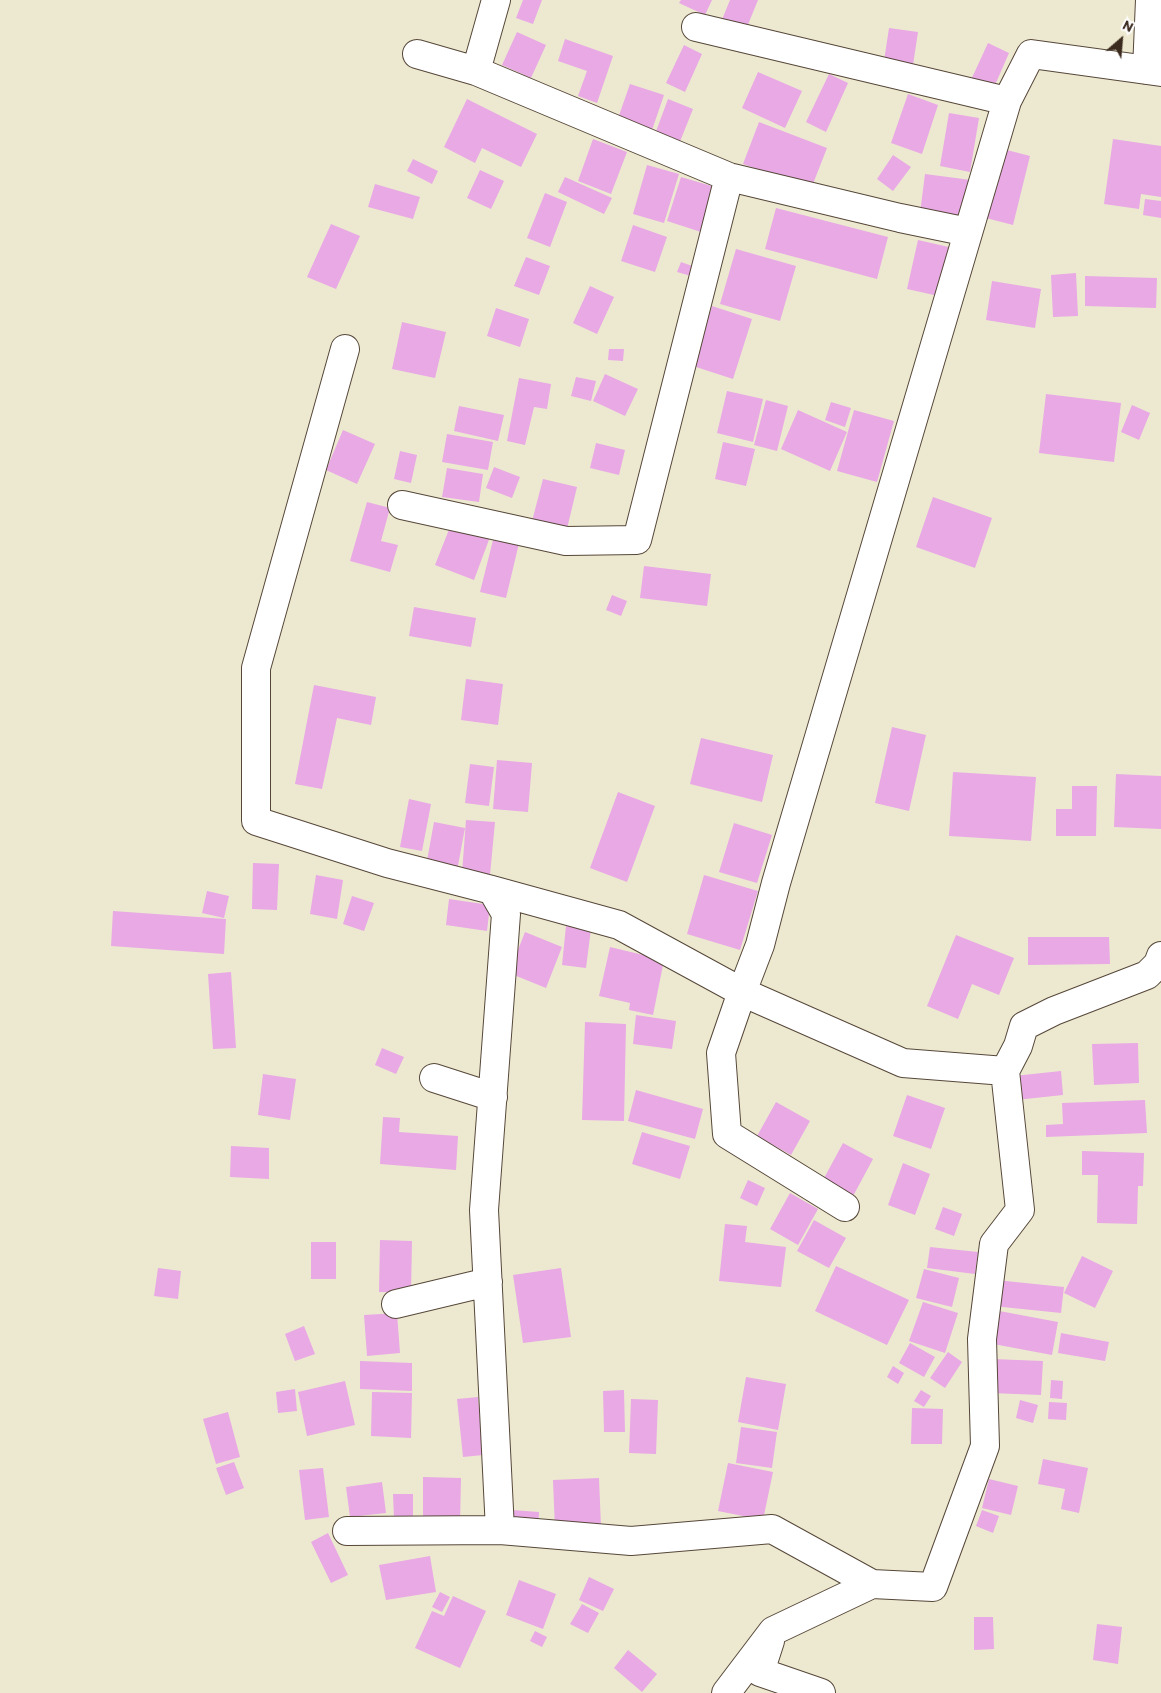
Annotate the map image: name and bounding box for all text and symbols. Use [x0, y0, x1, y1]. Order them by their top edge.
north arrow [1096, 15, 1146, 65]
text: N [1120, 16, 1136, 36]

